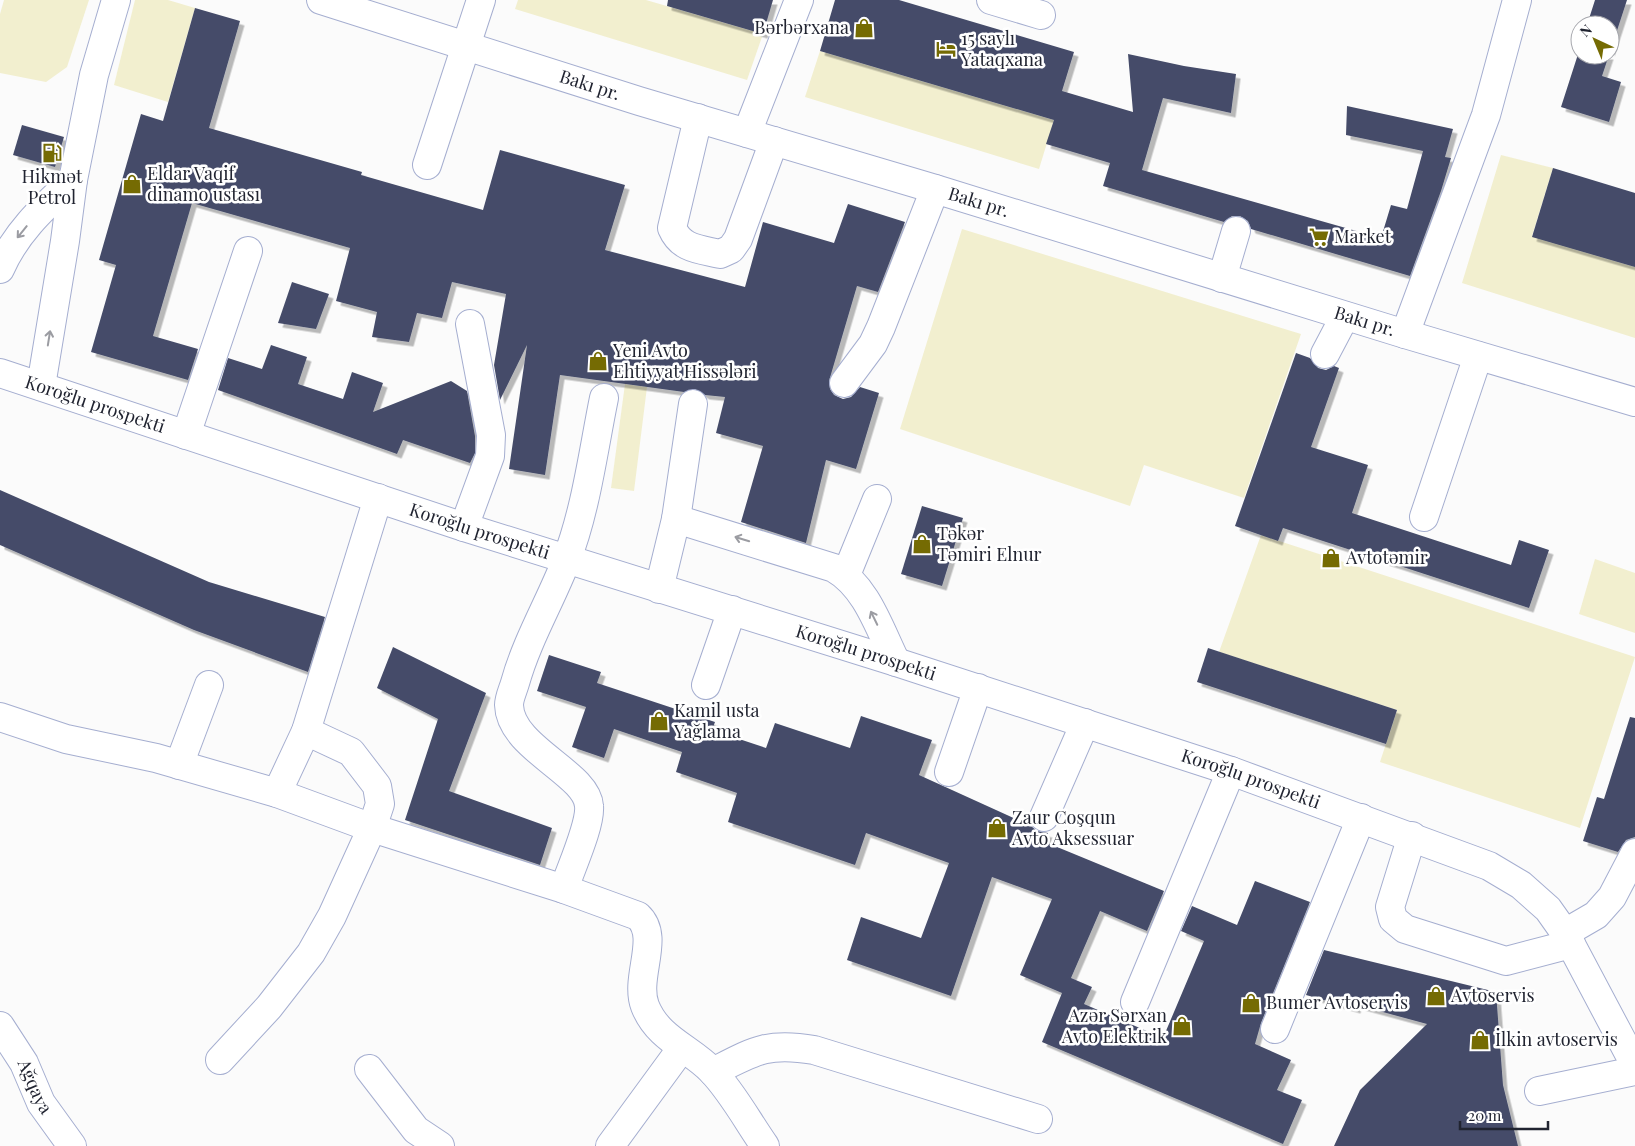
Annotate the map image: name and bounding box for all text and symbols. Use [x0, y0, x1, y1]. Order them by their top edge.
place label: Bərbərxana [754, 15, 849, 39]
north arrow [1570, 15, 1620, 65]
shop icon: Bərbərxana [853, 17, 875, 39]
text: N [1575, 20, 1596, 41]
place label: 15 saylı Yataqxana [960, 26, 1043, 71]
hotel icon: 15 saylı Yataqxana [935, 38, 957, 60]
street label: Bakı pr. [557, 64, 623, 105]
fuel station icon: Hikmət Petrol [41, 142, 63, 164]
place label: Eldar Vaqif dinamo ustası [147, 161, 260, 206]
place label: Hikmət Petrol [21, 164, 83, 209]
shop icon: Eldar Vaqif dinamo ustası [121, 173, 143, 195]
street label: Bakı pr. [946, 181, 1012, 222]
place label: Market [1334, 224, 1392, 248]
one-way arrow [17, 225, 28, 238]
supermarket icon: Market [1308, 226, 1330, 248]
street label: Bakı pr. [1332, 300, 1398, 341]
one-way arrow [45, 330, 55, 346]
place label: Yeni Avto Ehtiyyat Hissələri [612, 338, 757, 383]
shop icon: Yeni Avto Ehtiyyat Hissələri [587, 350, 609, 372]
street label: Koroğlu prospekti [22, 369, 168, 438]
street label: Koroğlu prospekti [407, 497, 553, 564]
place label: Təkər Təmiri Elnur [937, 521, 1042, 566]
shop icon: Təkər Təmiri Elnur [911, 533, 933, 555]
one-way arrow [734, 534, 750, 544]
place label: Avtotəmir [1345, 545, 1428, 569]
shop icon: Avtotəmir [1320, 547, 1342, 569]
one-way arrow [869, 611, 878, 626]
street label: Koroğlu prospekti [793, 618, 940, 685]
place label: Kamil usta Yağlama [673, 698, 760, 743]
shop icon: Kamil usta Yağlama [648, 710, 670, 732]
street label: Koroğlu prospekti [1178, 743, 1324, 814]
place label: Zaur Coşqun Avto Aksessuar [1011, 805, 1134, 850]
shop icon: Zaur Coşqun Avto Aksessuar [986, 817, 1008, 839]
place label: Avtoservis [1450, 983, 1535, 1007]
shop icon: Avtoservis [1425, 985, 1447, 1007]
place label: Bumer Avtoservis [1266, 990, 1408, 1014]
shop icon: Bumer Avtoservis [1240, 992, 1262, 1014]
place label: Azər Sərxan Avto Elektrik [1061, 1003, 1167, 1048]
shop icon: Azər Sərxan Avto Elektrik [1171, 1015, 1193, 1037]
place label: İlkin avtoservis [1495, 1027, 1618, 1051]
shop icon: İlkin avtoservis [1469, 1029, 1491, 1051]
street label: Ağqaya [12, 1054, 58, 1119]
scale bar [1460, 1098, 1548, 1130]
text: 20 m [1468, 1105, 1502, 1125]

